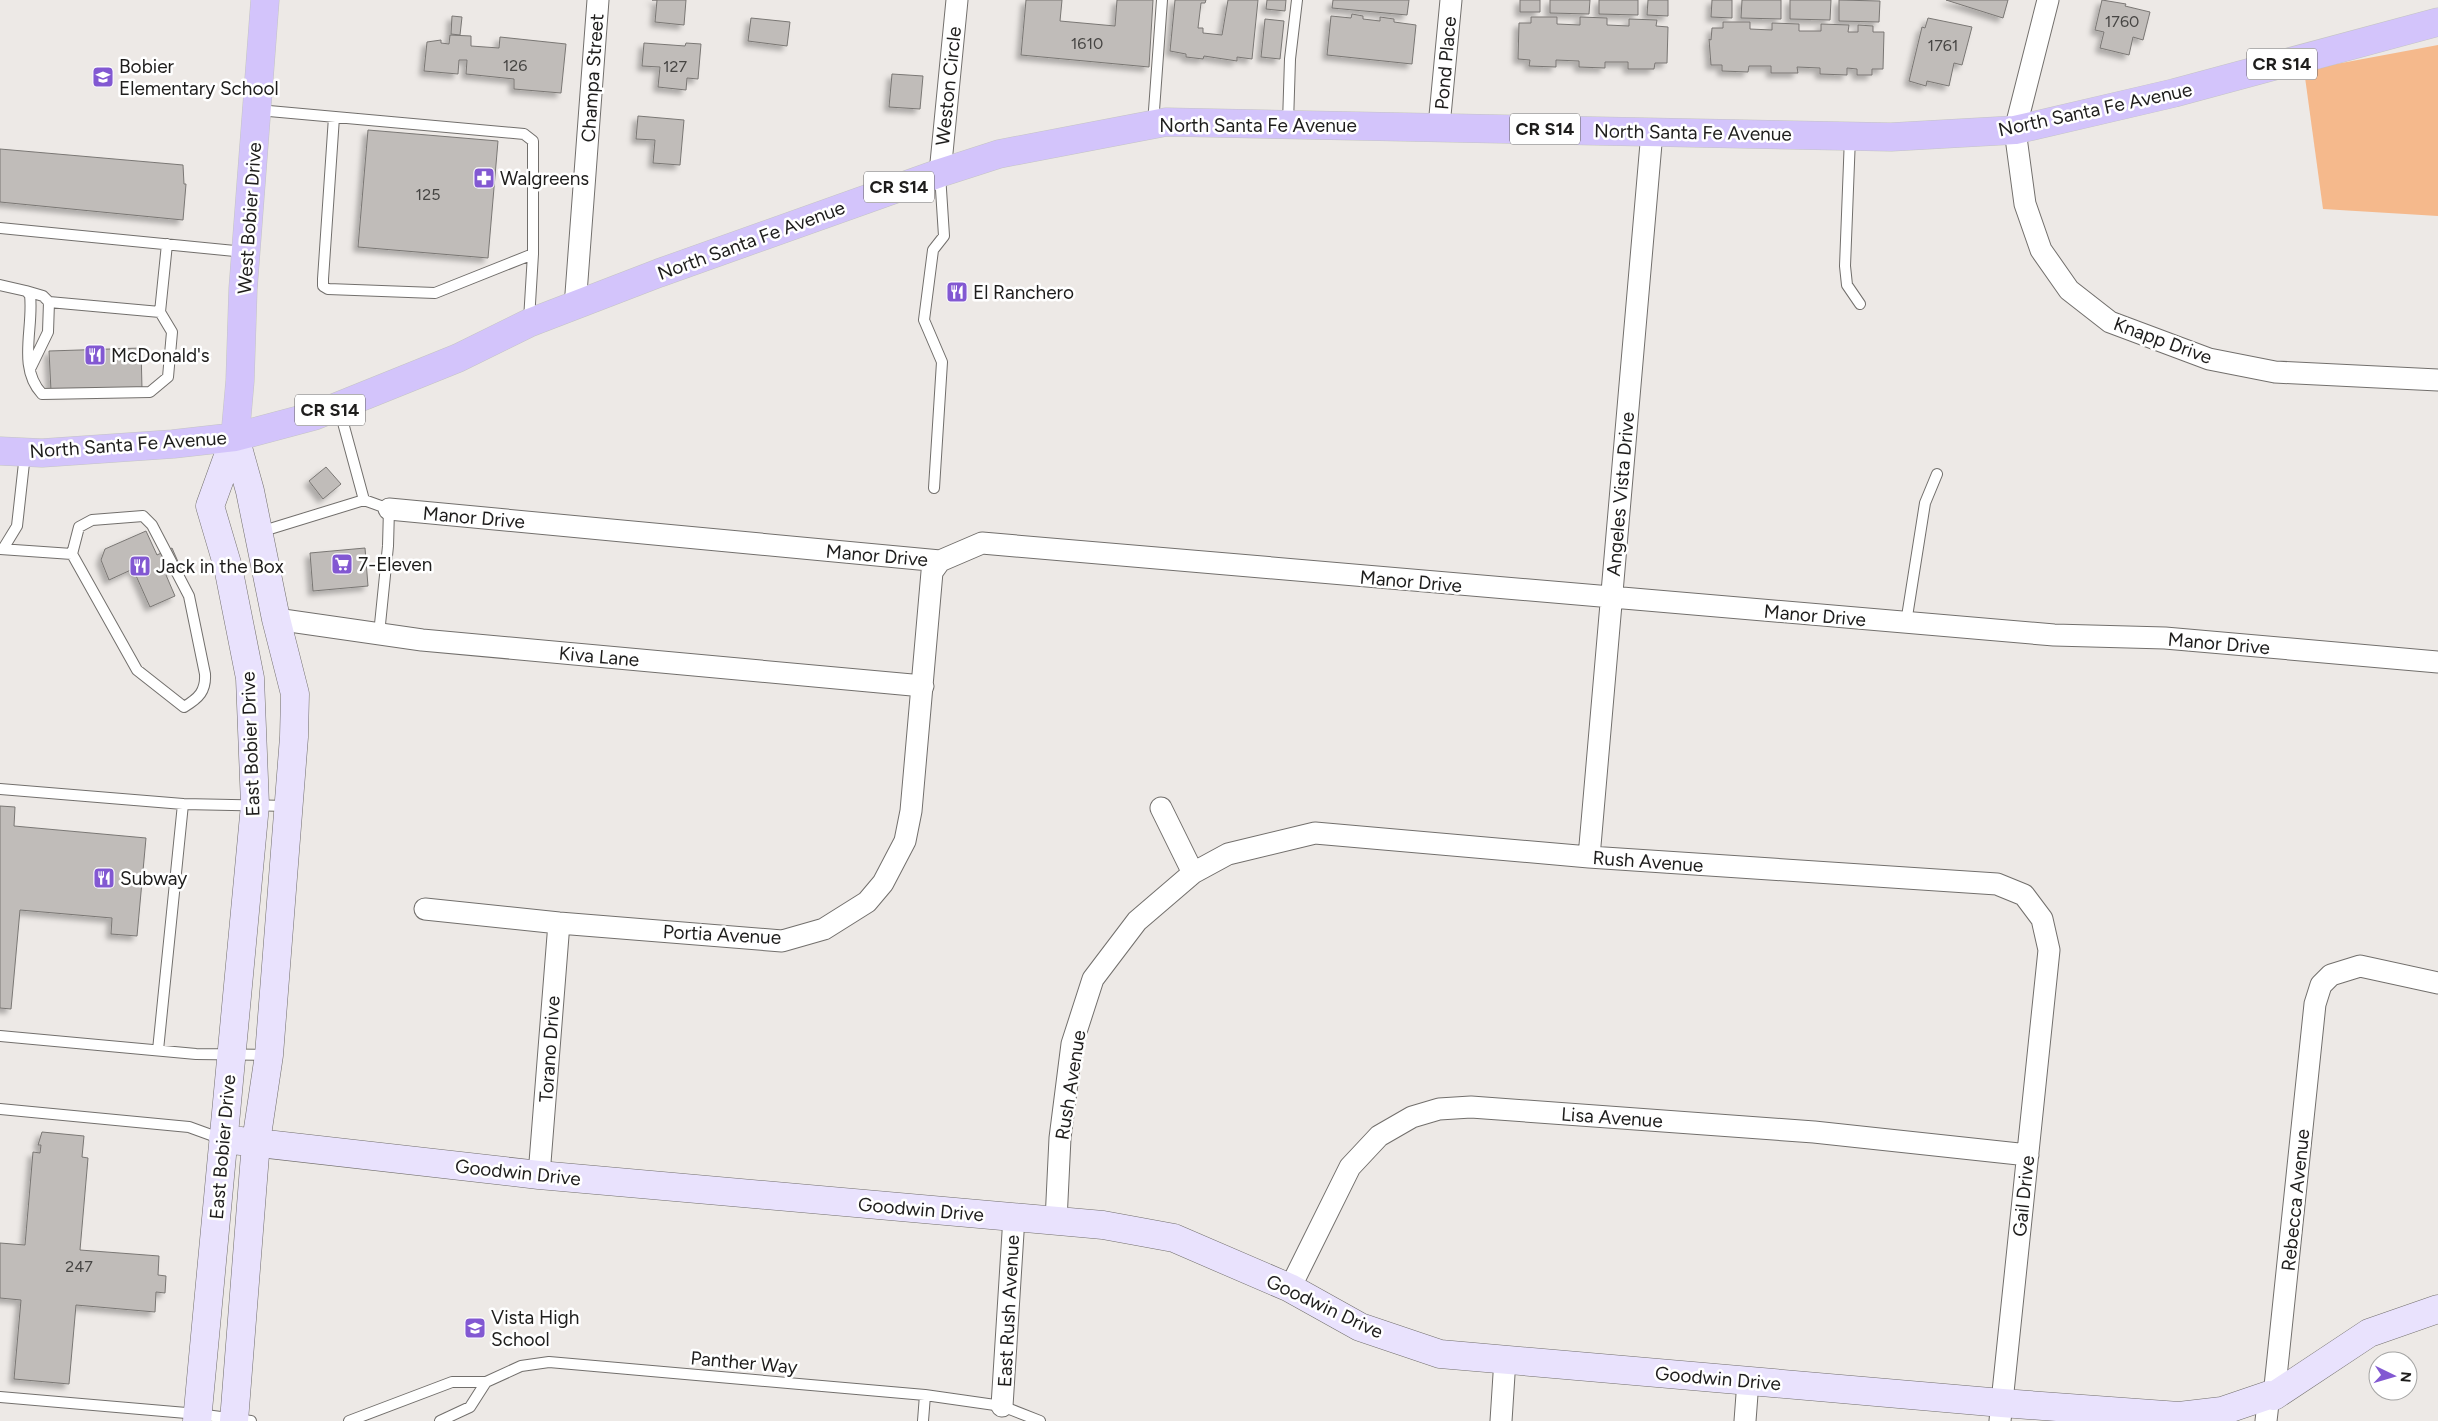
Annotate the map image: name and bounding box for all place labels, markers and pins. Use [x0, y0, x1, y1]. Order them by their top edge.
place label: Bobier Elementary School [119, 55, 279, 100]
school or university icon: Bobier Elementary School [91, 65, 115, 89]
pharmacy icon: Walgreens [472, 166, 496, 190]
place label: Walgreens [500, 167, 589, 190]
restaurant icon: El Ranchero [945, 280, 969, 304]
place label: El Ranchero [973, 281, 1074, 304]
restaurant icon: McDonald's [83, 343, 107, 367]
place label: McDonald's [111, 344, 210, 367]
supermarket icon: 7-Eleven [330, 552, 354, 576]
place label: 7-Eleven [358, 553, 432, 576]
restaurant icon: Jack in the Box [128, 554, 152, 578]
place label: Jack in the Box [156, 555, 284, 578]
restaurant icon: Subway [92, 866, 116, 890]
place label: Subway [120, 867, 187, 890]
place label: Vista High School [491, 1306, 579, 1351]
school or university icon: Vista High School [463, 1316, 487, 1340]

